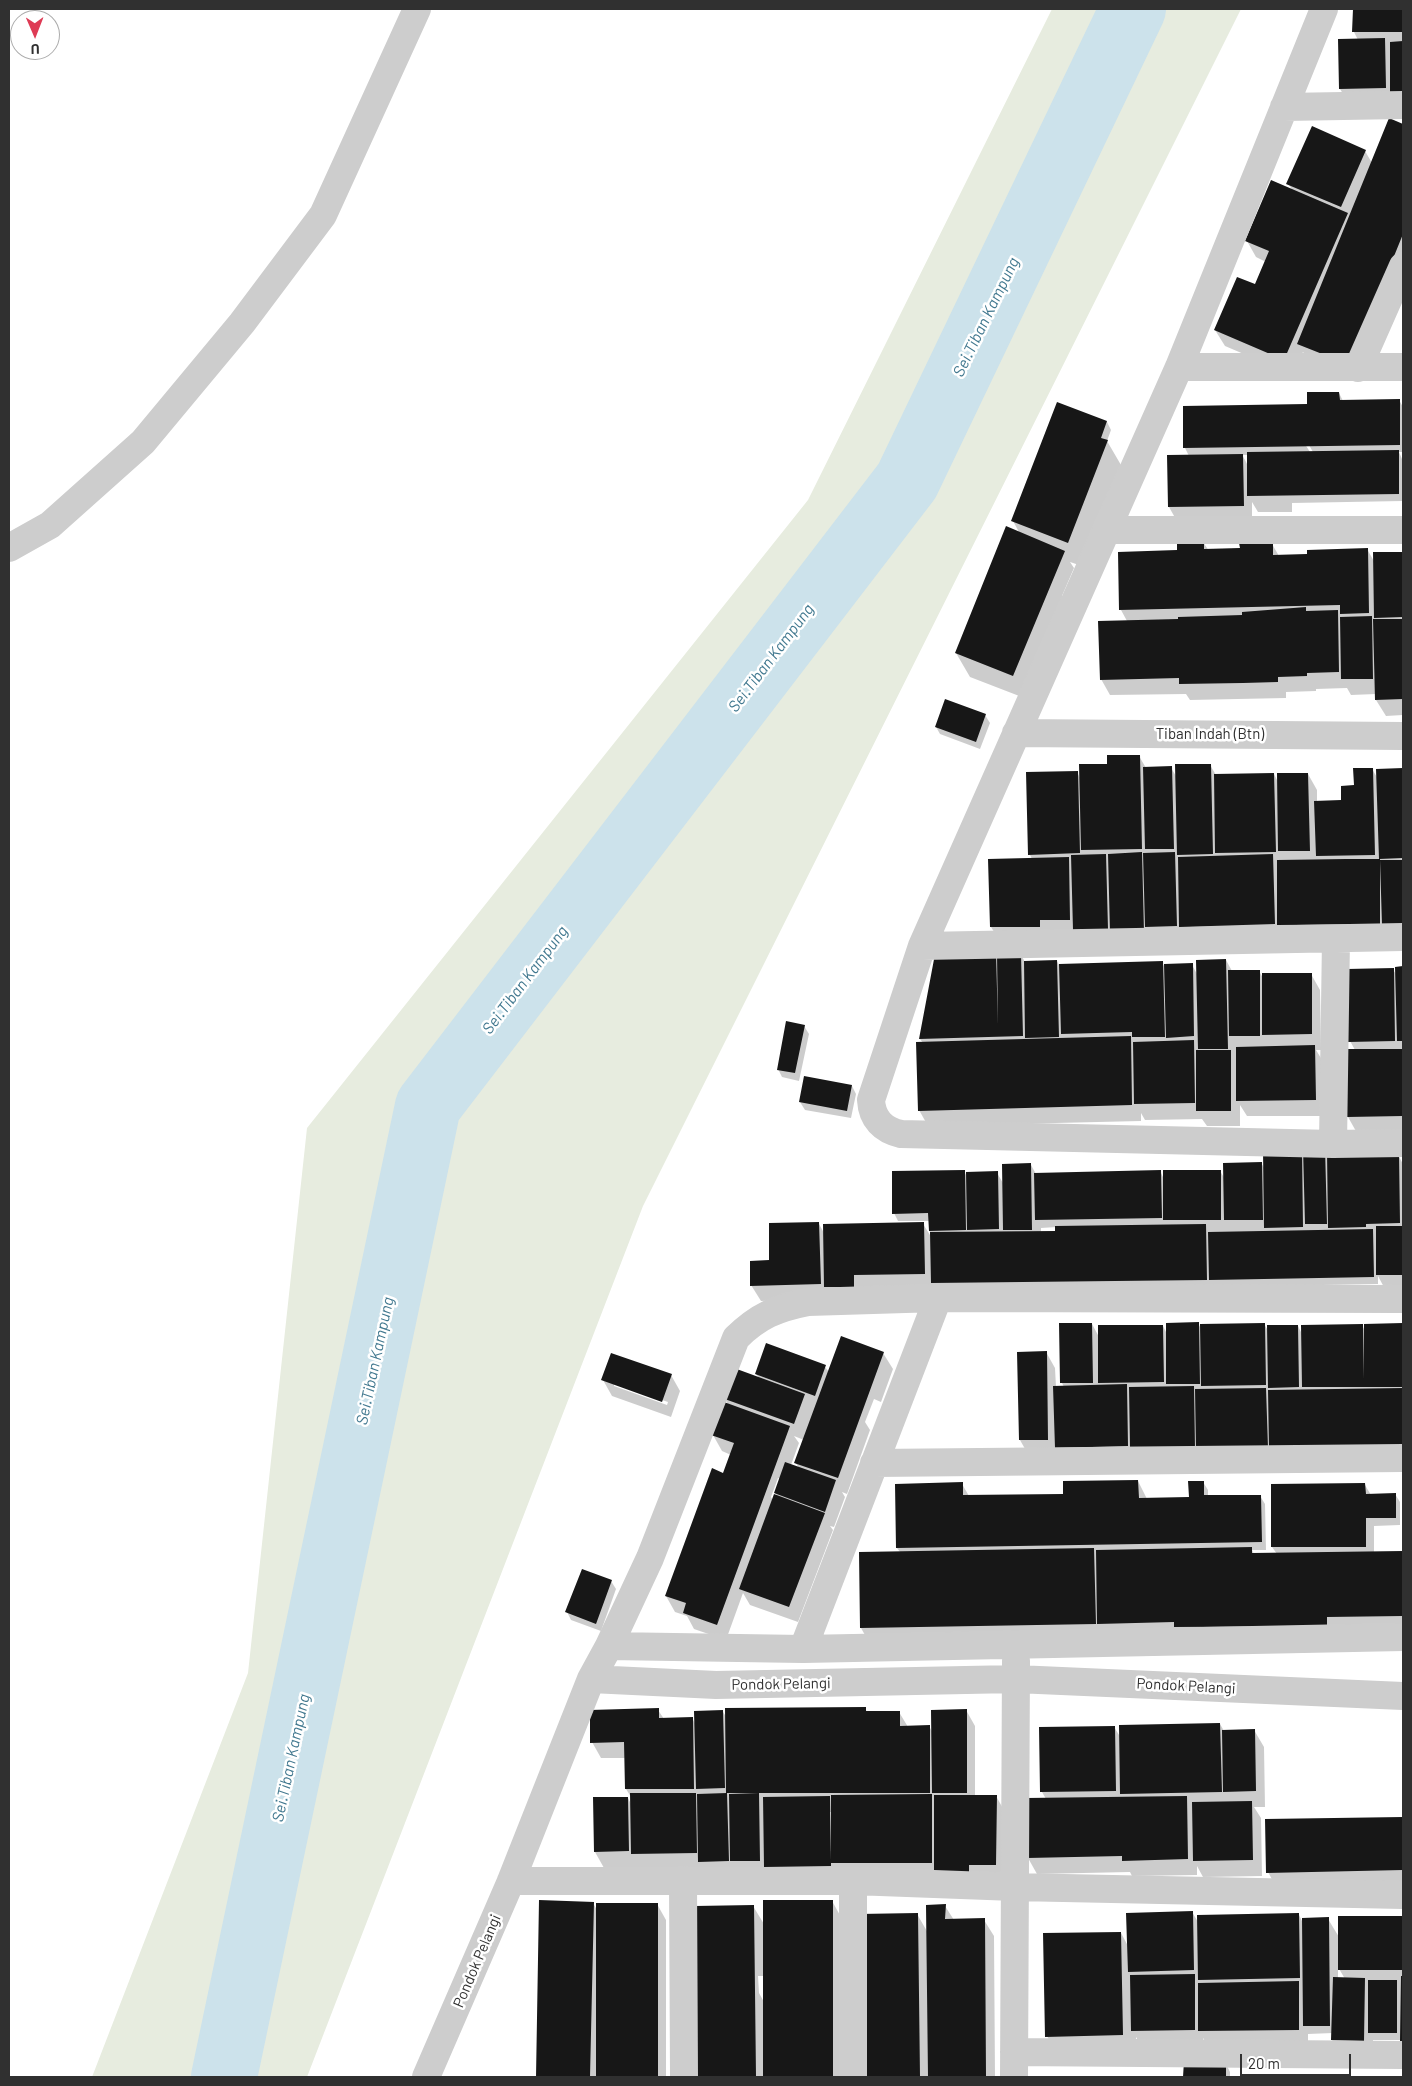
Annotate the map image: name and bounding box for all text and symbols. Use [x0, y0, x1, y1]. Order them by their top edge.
north arrow [10, 10, 60, 60]
text: U [31, 41, 40, 58]
water label: Sei.Tiban Kampung [949, 254, 1023, 380]
water label: Sei.Tiban Kampung [724, 600, 818, 716]
street label: Tiban Indah (Btn) [1156, 725, 1264, 743]
water label: Sei.Tiban Kampung [478, 922, 572, 1038]
water label: Sei.Tiban Kampung [352, 1295, 398, 1427]
street label: Pondok Pelangi [731, 1674, 831, 1694]
street label: Pondok Pelangi [1136, 1674, 1236, 1698]
water label: Sei.Tiban Kampung [268, 1692, 314, 1824]
street label: Pondok Pelangi [449, 1912, 505, 2010]
scale bar [1242, 2044, 1353, 2076]
text: 20 m [1248, 2054, 1280, 2072]

